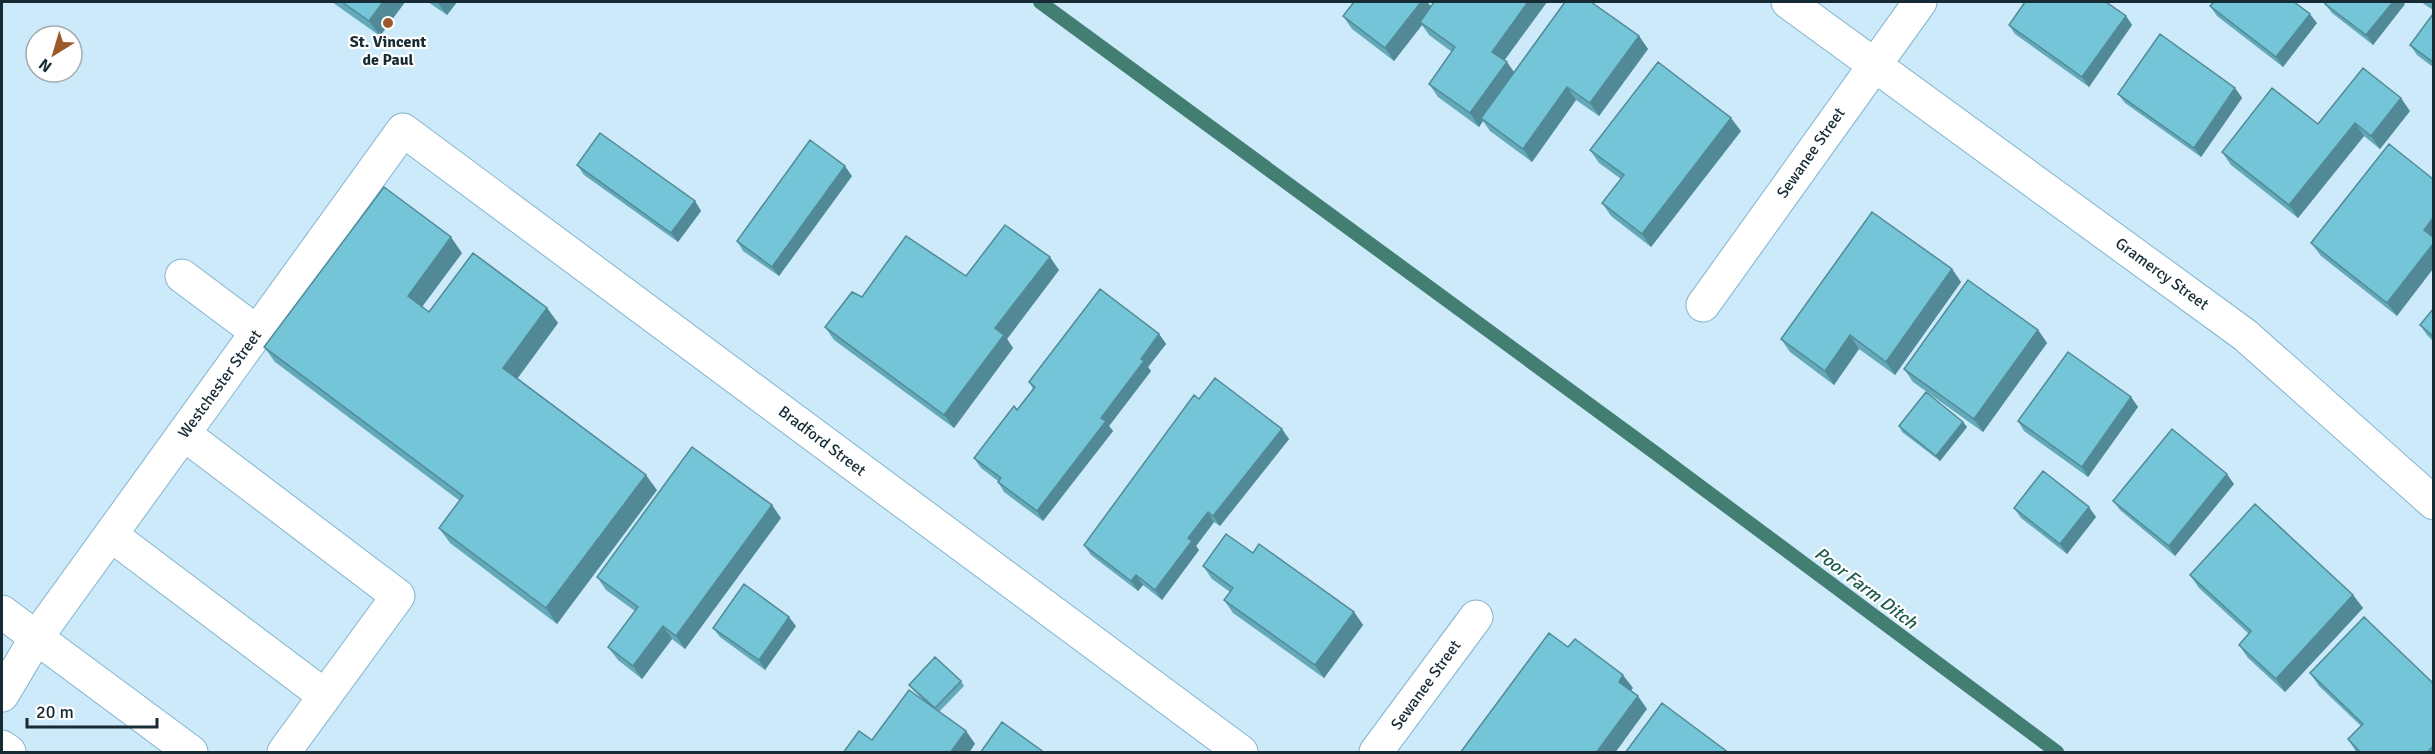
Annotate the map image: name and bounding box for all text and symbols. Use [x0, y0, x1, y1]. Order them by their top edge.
marker: St. Vincent de Paul [381, 16, 395, 30]
north arrow [24, 24, 84, 84]
place label: St. Vincent de Paul [350, 32, 426, 70]
text: N [35, 54, 56, 77]
street label: Sewanee Street [1772, 103, 1850, 202]
street label: Gramercy Street [2111, 233, 2213, 315]
street label: Westchester Street [174, 326, 266, 442]
street label: Bradford Street [774, 402, 870, 481]
water label: Poor Farm Ditch [1810, 542, 1923, 634]
street label: Sewanee Street [1387, 636, 1466, 734]
scale bar [27, 691, 158, 729]
text: 20 m [36, 701, 74, 723]

